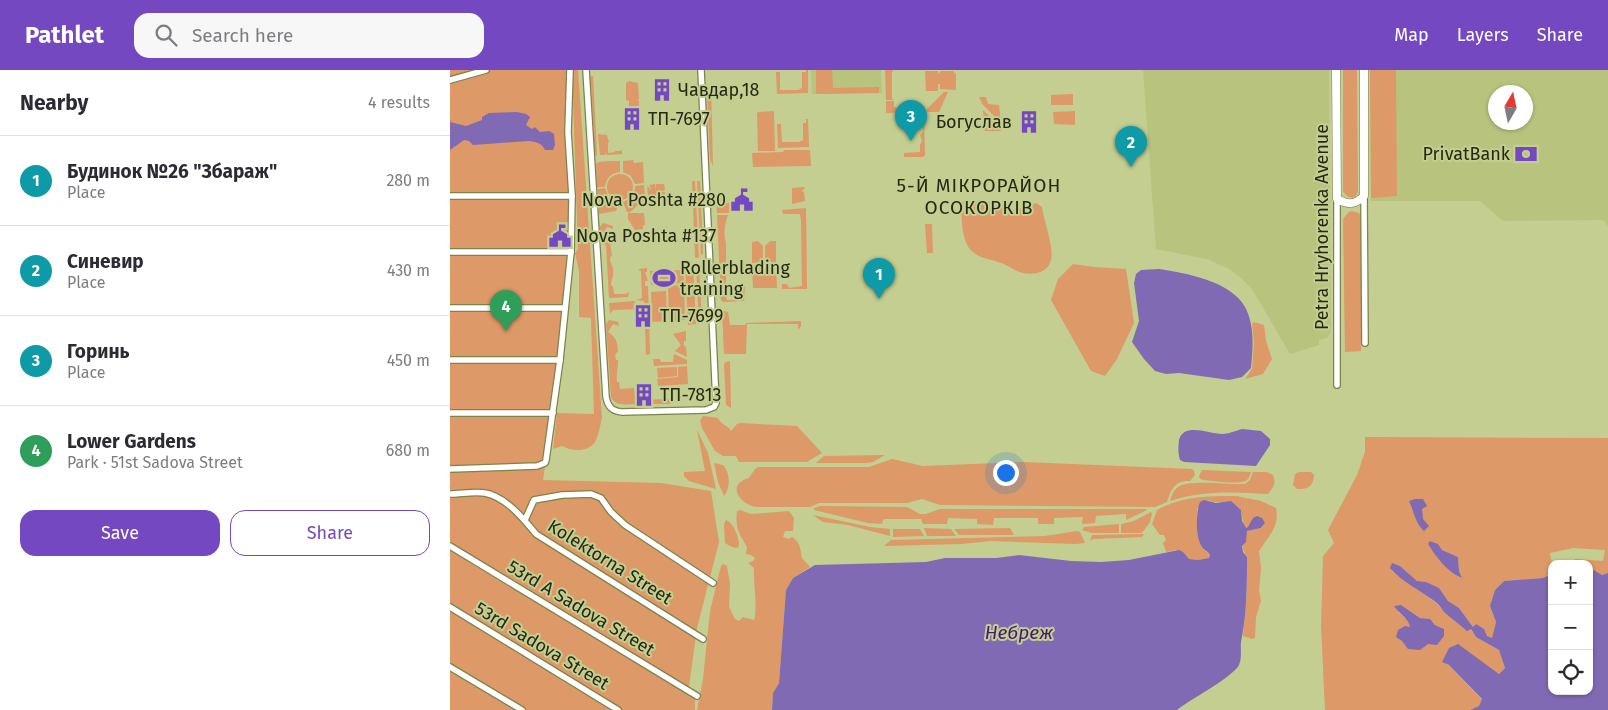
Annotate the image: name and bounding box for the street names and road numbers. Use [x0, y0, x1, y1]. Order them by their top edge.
street label: Petra Hryhorenka Avenue [1311, 124, 1333, 330]
street label: Kolektorna Street [544, 515, 677, 609]
street label: 53rd A Sadova Street [503, 555, 659, 661]
street label: 53rd Sadova Street [471, 597, 613, 695]

